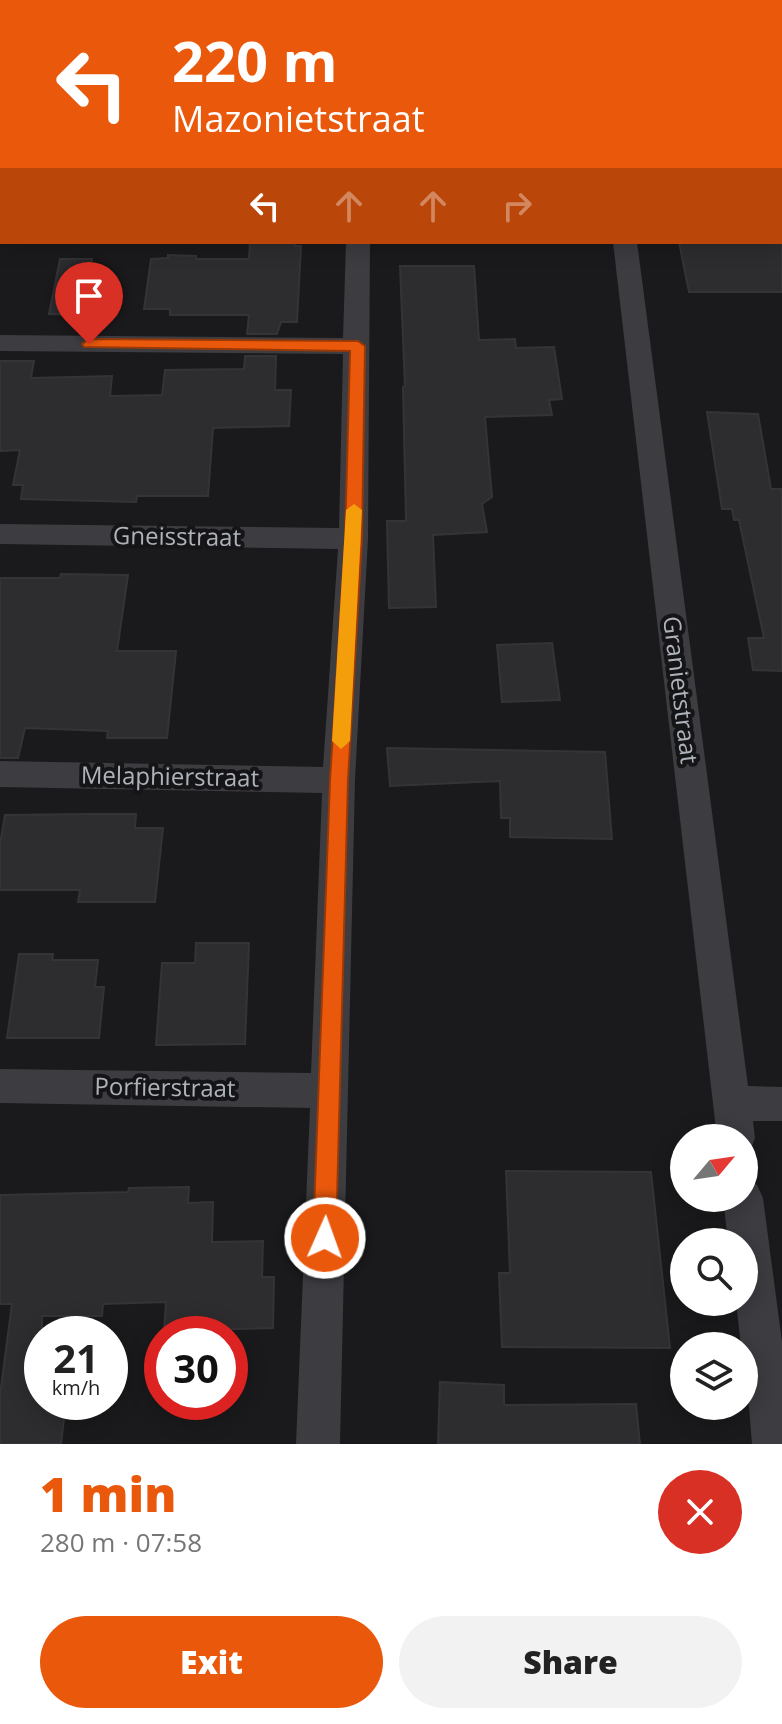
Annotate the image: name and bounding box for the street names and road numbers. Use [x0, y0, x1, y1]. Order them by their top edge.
street label: Gneisstraat [113, 518, 241, 553]
street label: Granietstraat [656, 614, 707, 765]
street label: Melaphierstraat [81, 757, 259, 794]
street label: Porfierstraat [94, 1069, 236, 1104]

